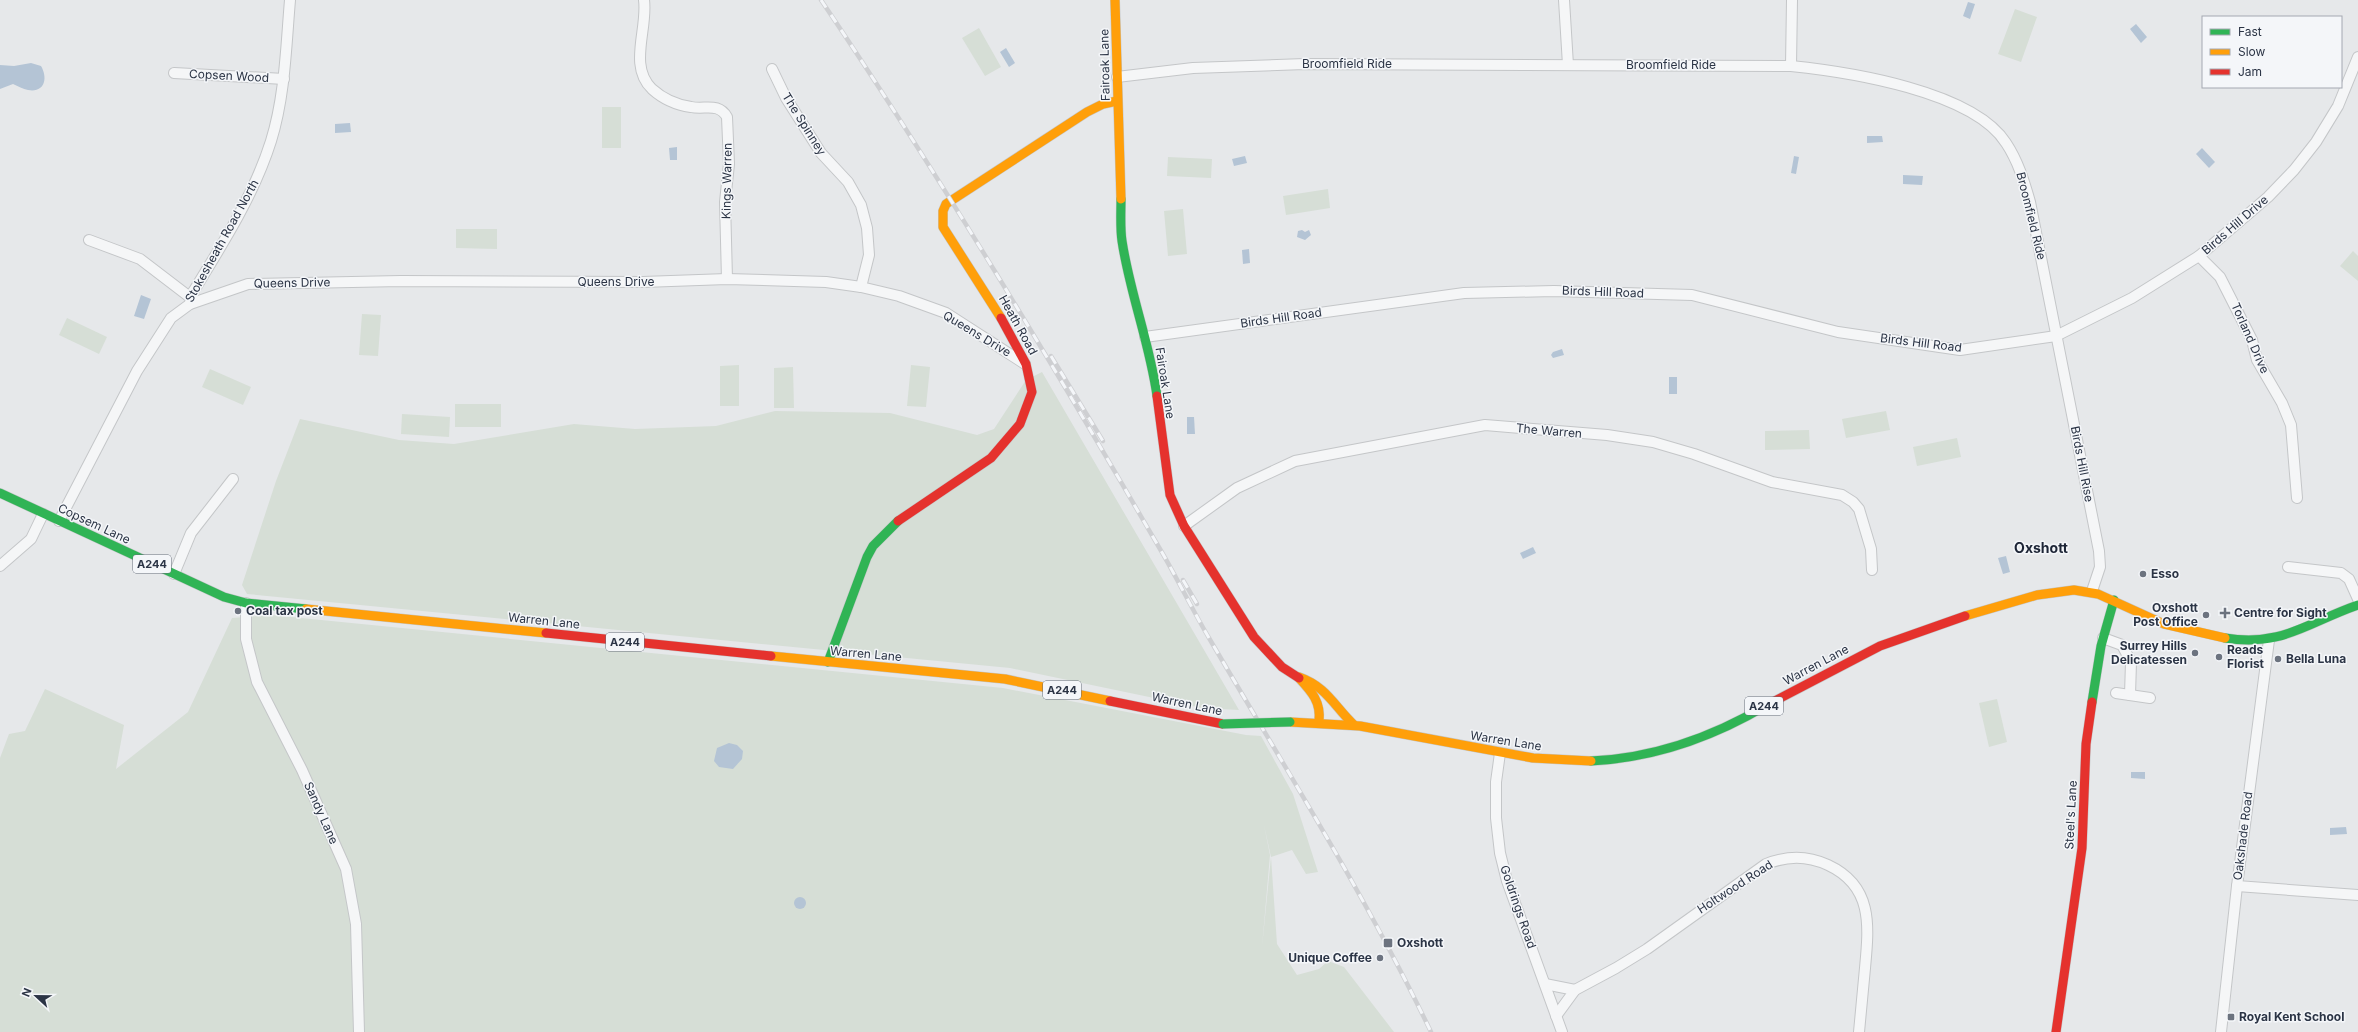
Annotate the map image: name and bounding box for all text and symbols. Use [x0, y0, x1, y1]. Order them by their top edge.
legend [2202, 16, 2342, 88]
text: Fast [2238, 24, 2262, 39]
street label: Fairoak Lane [1096, 29, 1113, 101]
text: Slow [2238, 44, 2266, 59]
street label: Broomfield Ride [1302, 56, 1392, 71]
street label: Broomfield Ride [1626, 57, 1716, 72]
text: Jam [2238, 64, 2262, 79]
street label: Copsen Wood [189, 66, 269, 85]
street label: The Spinney [779, 90, 830, 158]
street label: Kings Warren [718, 143, 735, 219]
street label: Broomfield Ride [2013, 170, 2050, 261]
street label: Stokesheath Road North [182, 177, 262, 305]
street label: Birds Hill Drive [2198, 192, 2271, 257]
street label: Queens Drive [253, 274, 331, 291]
street label: Queens Drive [578, 274, 654, 289]
street label: Birds Hill Road [1562, 283, 1644, 300]
street label: Heath Road [996, 292, 1041, 357]
street label: Torland Drive [2228, 300, 2273, 376]
street label: Birds Hill Road [1239, 304, 1323, 331]
street label: Queens Drive [940, 307, 1014, 360]
street label: Birds Hill Road [1879, 330, 1963, 355]
street label: Fairoak Lane [1152, 346, 1179, 420]
street label: The Warren [1515, 420, 1583, 441]
street label: Birds Hill Rise [2068, 425, 2097, 503]
street label: Copsem Lane [56, 500, 133, 547]
district label: Oxshott [2014, 539, 2068, 556]
road number: A244 [133, 555, 171, 573]
place label: Esso [2151, 566, 2179, 581]
marker: Esso [2138, 569, 2148, 579]
place label: Oxshott Post Office [2133, 600, 2199, 629]
place label: Coal tax post [246, 603, 323, 618]
place label: Centre for Sight [2234, 605, 2327, 620]
marker: Coal tax post [233, 606, 243, 616]
marker: Centre for Sight [2219, 607, 2231, 619]
street label: Warren Lane [507, 609, 581, 632]
marker: Oxshott Post Office [2201, 610, 2211, 620]
road number: A244 [606, 633, 644, 651]
place label: Surrey Hills Delicatessen [2111, 638, 2187, 667]
street label: Warren Lane [1780, 641, 1851, 688]
place label: Reads Florist [2227, 642, 2265, 671]
street label: Warren Lane [830, 643, 903, 664]
marker: Surrey Hills Delicatessen [2190, 648, 2200, 658]
place label: Bella Luna [2286, 651, 2346, 666]
marker: Reads Florist [2214, 652, 2224, 662]
marker: Bella Luna [2273, 654, 2283, 664]
road number: A244 [1043, 681, 1081, 699]
street label: Warren Lane [1150, 689, 1224, 718]
road number: A244 [1745, 697, 1783, 715]
street label: Warren Lane [1469, 727, 1543, 754]
street label: Sandy Lane [301, 779, 342, 846]
street label: Steel's Lane [2061, 780, 2080, 850]
street label: Oakshade Road [2230, 791, 2255, 881]
street label: Holtwood Road [1694, 857, 1775, 917]
street label: Goldrings Road [1497, 863, 1540, 950]
place label: Oxshott [1397, 935, 1444, 950]
marker: Oxshott [1382, 937, 1394, 949]
place label: Unique Coffee [1288, 950, 1372, 965]
marker: Unique Coffee [1375, 953, 1385, 963]
north arrow [16, 976, 56, 1016]
text: N [19, 986, 35, 999]
place label: Royal Kent School [2239, 1009, 2344, 1024]
marker: Royal Kent School [2226, 1012, 2236, 1022]

